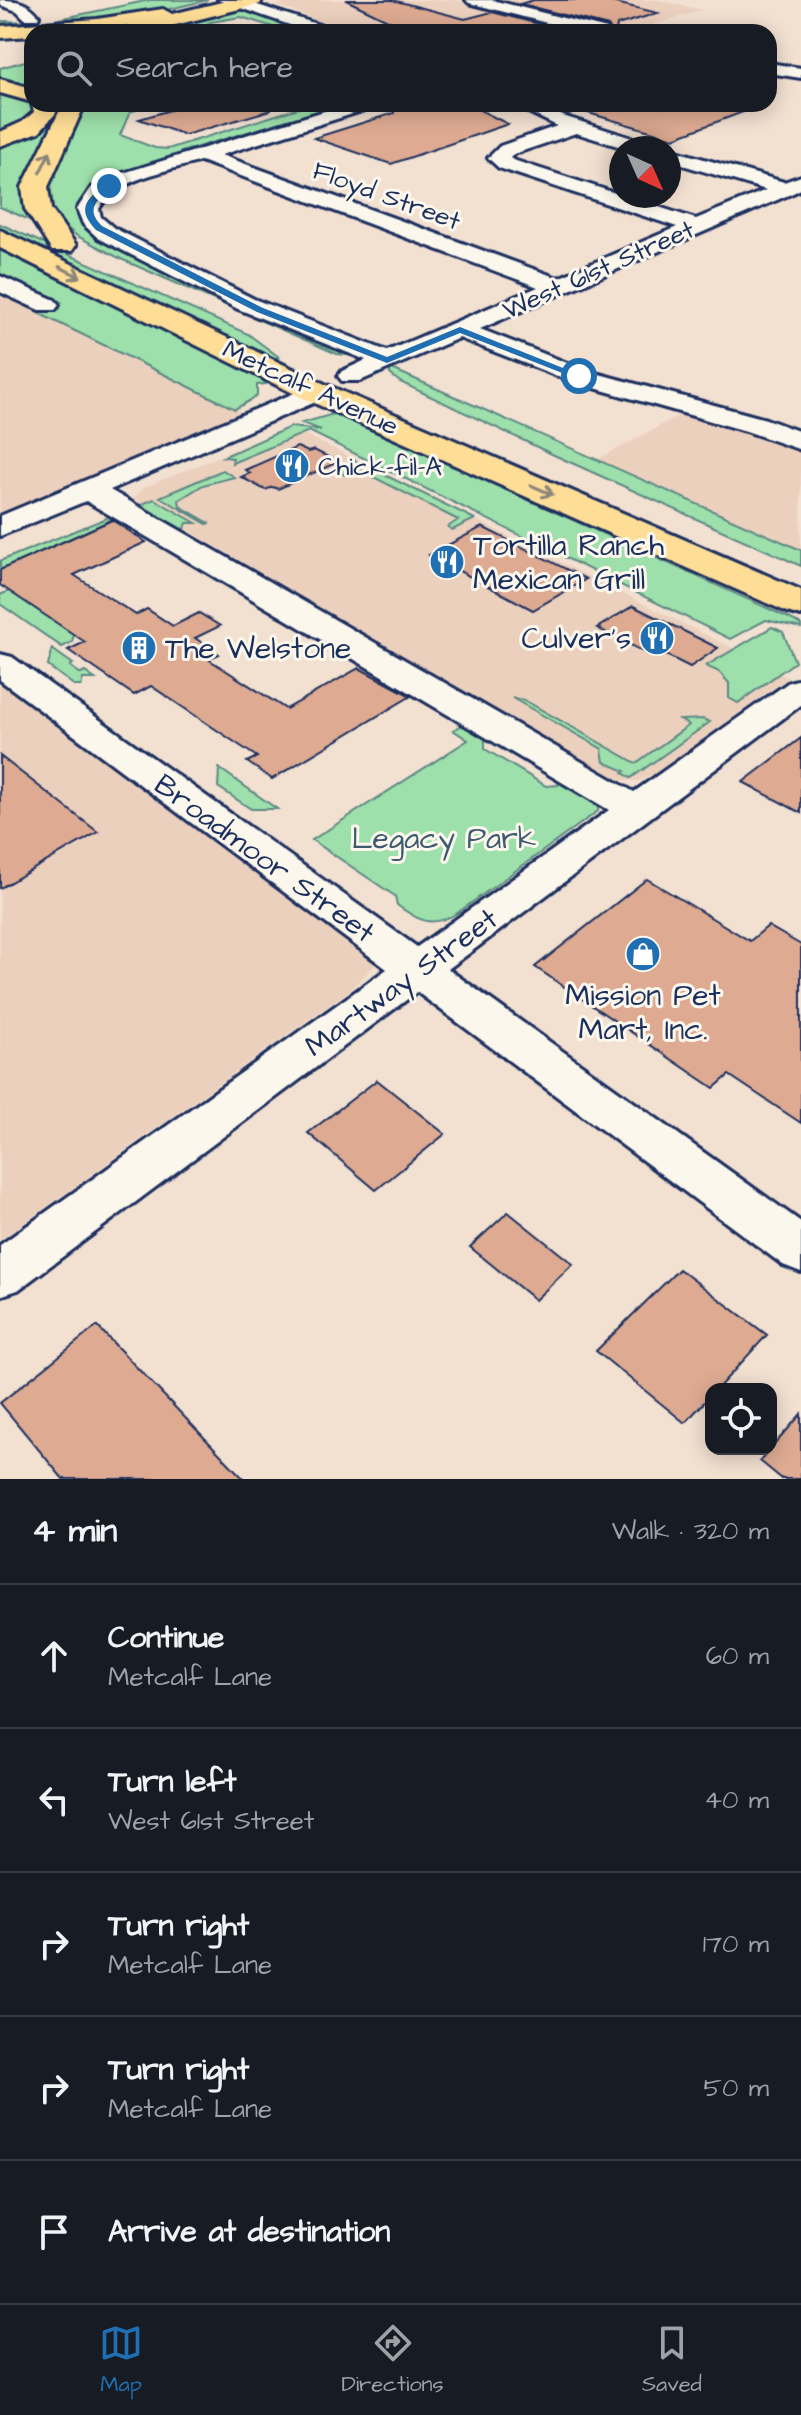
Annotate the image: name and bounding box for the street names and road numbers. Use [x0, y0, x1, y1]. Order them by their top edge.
street label: Floyd Street [307, 153, 466, 241]
street label: West 61st Street [497, 211, 700, 328]
street label: Metcalf Avenue [217, 331, 404, 444]
street label: Broadmoor Street [145, 764, 383, 953]
street label: Martway Street [296, 898, 507, 1068]

